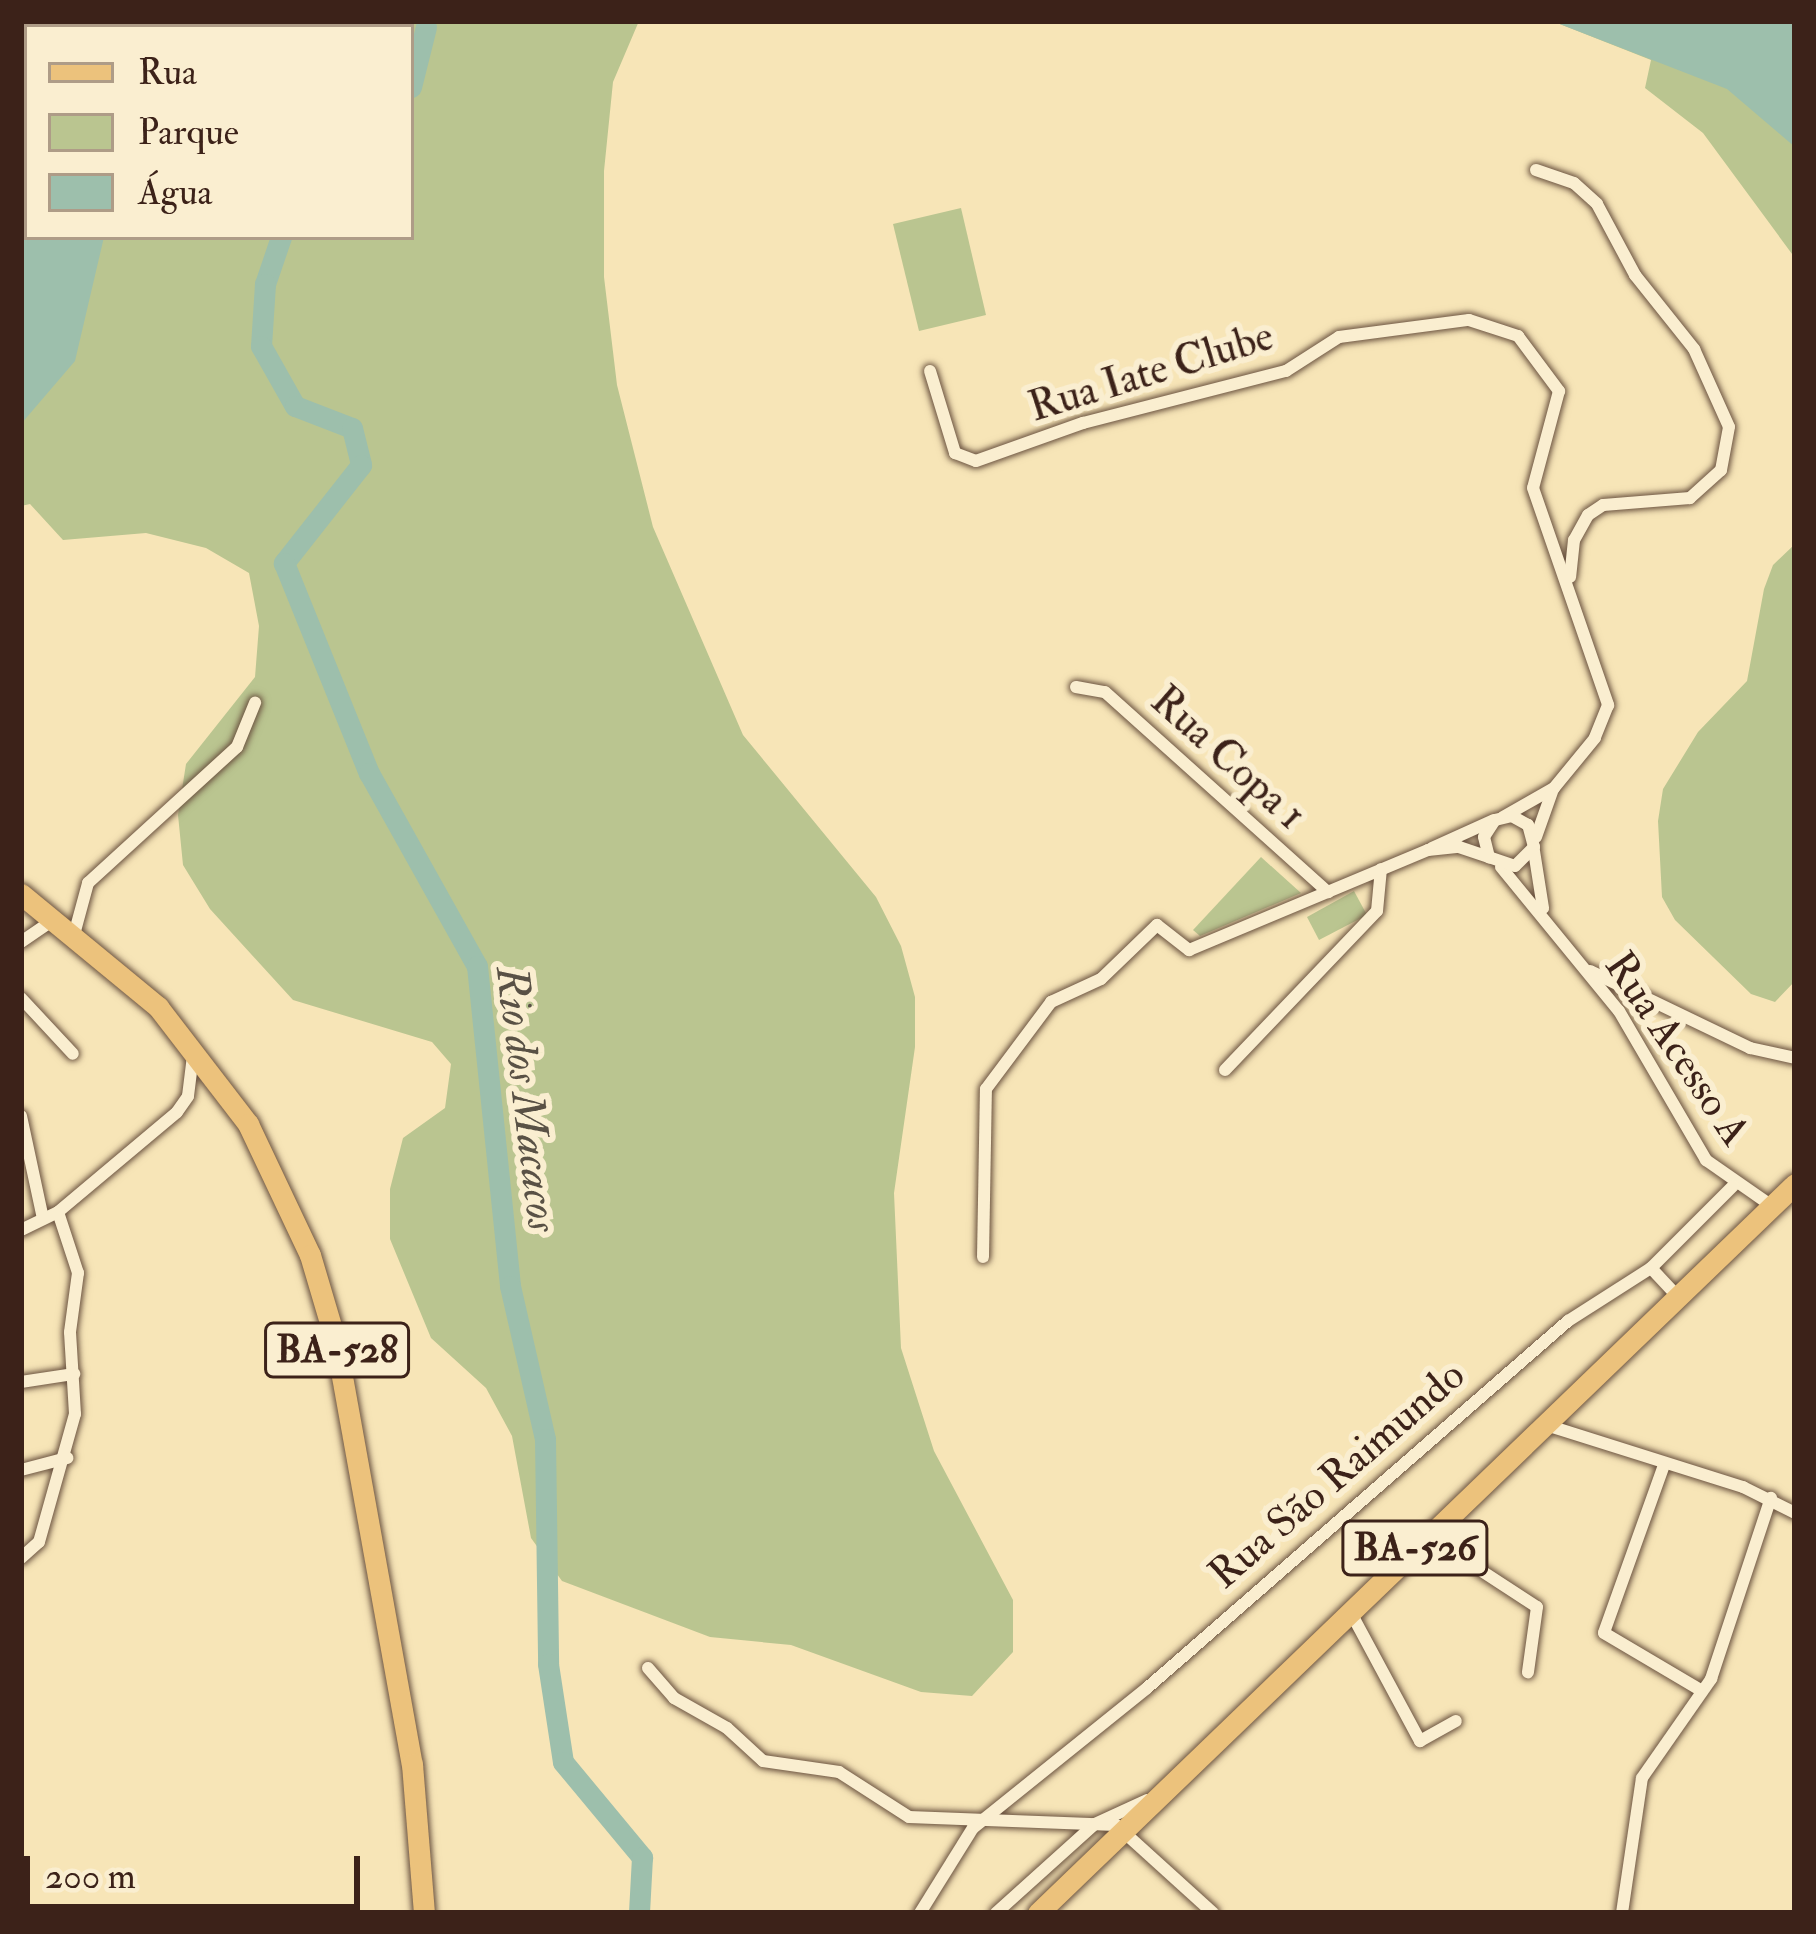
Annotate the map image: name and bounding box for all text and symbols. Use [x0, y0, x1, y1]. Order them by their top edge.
legend [24, 24, 414, 240]
text: Rua [138, 50, 197, 95]
text: Parque [138, 110, 239, 155]
text: Água [138, 170, 212, 215]
street label: Rua Iate Clube [1023, 311, 1279, 433]
street label: Rua Copa 1 [1140, 675, 1316, 841]
street label: Rua Acesso A [1594, 942, 1760, 1156]
water label: Rio dos Macacos [483, 963, 569, 1235]
road number: BA-528 [262, 1317, 412, 1383]
street label: Rua São Raimundo [1199, 1350, 1475, 1600]
road number: BA-526 [1340, 1515, 1490, 1581]
scale bar [30, 1832, 366, 1906]
text: 200 m [45, 1854, 136, 1899]

